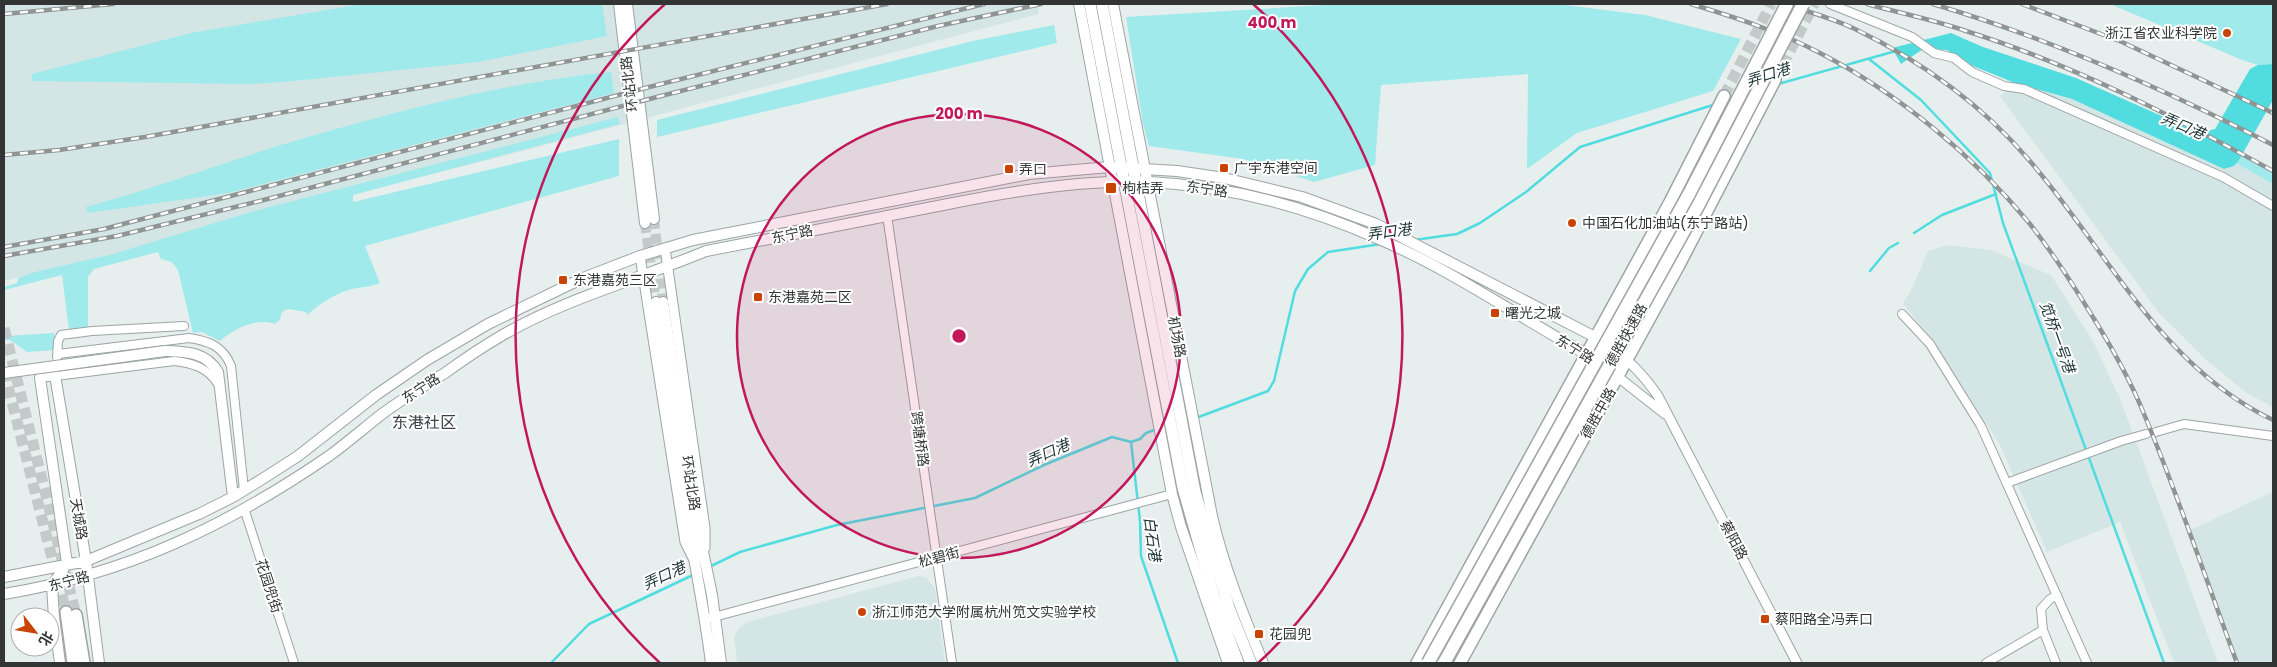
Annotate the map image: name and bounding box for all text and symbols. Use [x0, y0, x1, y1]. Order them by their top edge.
text: 400 m [1248, 12, 1297, 33]
place label: 浙江省农业科学院 [2105, 23, 2217, 43]
marker: 浙江省农业科学院 [2221, 27, 2233, 39]
street label: 环站北路 [616, 55, 642, 113]
water label: 弄口港 [1743, 57, 1794, 91]
text: 200 m [935, 103, 983, 124]
water label: 弄口港 [2158, 107, 2210, 145]
place label: 广宇东港空间 [1234, 158, 1318, 178]
place label: 弄口 [1019, 159, 1047, 179]
marker: 广宇东港空间 [1218, 162, 1230, 174]
marker: 弄口 [1003, 163, 1015, 175]
street label: 东宁路 [1185, 176, 1229, 202]
place label: 枸桔弄 [1122, 178, 1164, 198]
marker: 枸桔弄 [1104, 181, 1118, 195]
place label: 中国石化加油站(东宁路站) [1582, 213, 1749, 233]
marker: 中国石化加油站(东宁路站) [1566, 217, 1578, 229]
water label: 弄口港 [1365, 218, 1415, 245]
street label: 东宁路 [769, 220, 815, 248]
place label: 东港嘉苑三区 [573, 270, 657, 290]
marker: 东港嘉苑三区 [557, 274, 569, 286]
place label: 东港嘉苑二区 [768, 287, 852, 307]
marker: 东港嘉苑二区 [752, 291, 764, 303]
water label: 笕桥一号港 [2035, 298, 2081, 378]
street label: 德胜快速路 [1600, 300, 1652, 370]
place label: 曙光之城 [1505, 303, 1561, 323]
marker: 曙光之城 [1489, 307, 1501, 319]
street label: 机场路 [1163, 314, 1191, 360]
centre of rings [950, 327, 968, 345]
street label: 东宁路 [1552, 330, 1598, 368]
street label: 东宁路 [398, 368, 444, 408]
street label: 德胜中路 [1576, 384, 1620, 442]
street label: 跨塘桥路 [906, 410, 934, 468]
district label: 东港社区 [392, 411, 456, 434]
water label: 弄口港 [1023, 433, 1074, 471]
street label: 环站北路 [677, 454, 705, 512]
street label: 天城路 [66, 497, 92, 541]
water label: 白石港 [1139, 515, 1166, 565]
street label: 蔡阳路 [1715, 517, 1753, 563]
street label: 松碧街 [916, 542, 962, 572]
street label: 花园兜街 [251, 556, 287, 616]
water label: 弄口港 [639, 556, 690, 595]
street label: 东宁路 [46, 566, 92, 596]
place label: 浙江师范大学附属杭州笕文实验学校 [872, 602, 1096, 622]
marker: 浙江师范大学附属杭州笕文实验学校 [856, 606, 868, 618]
north arrow [10, 607, 60, 657]
place label: 蔡阳路全冯弄口 [1775, 609, 1873, 629]
marker: 蔡阳路全冯弄口 [1759, 613, 1771, 625]
place label: 花园兜 [1269, 624, 1311, 644]
text: 北 [34, 628, 58, 650]
marker: 花园兜 [1253, 628, 1265, 640]

